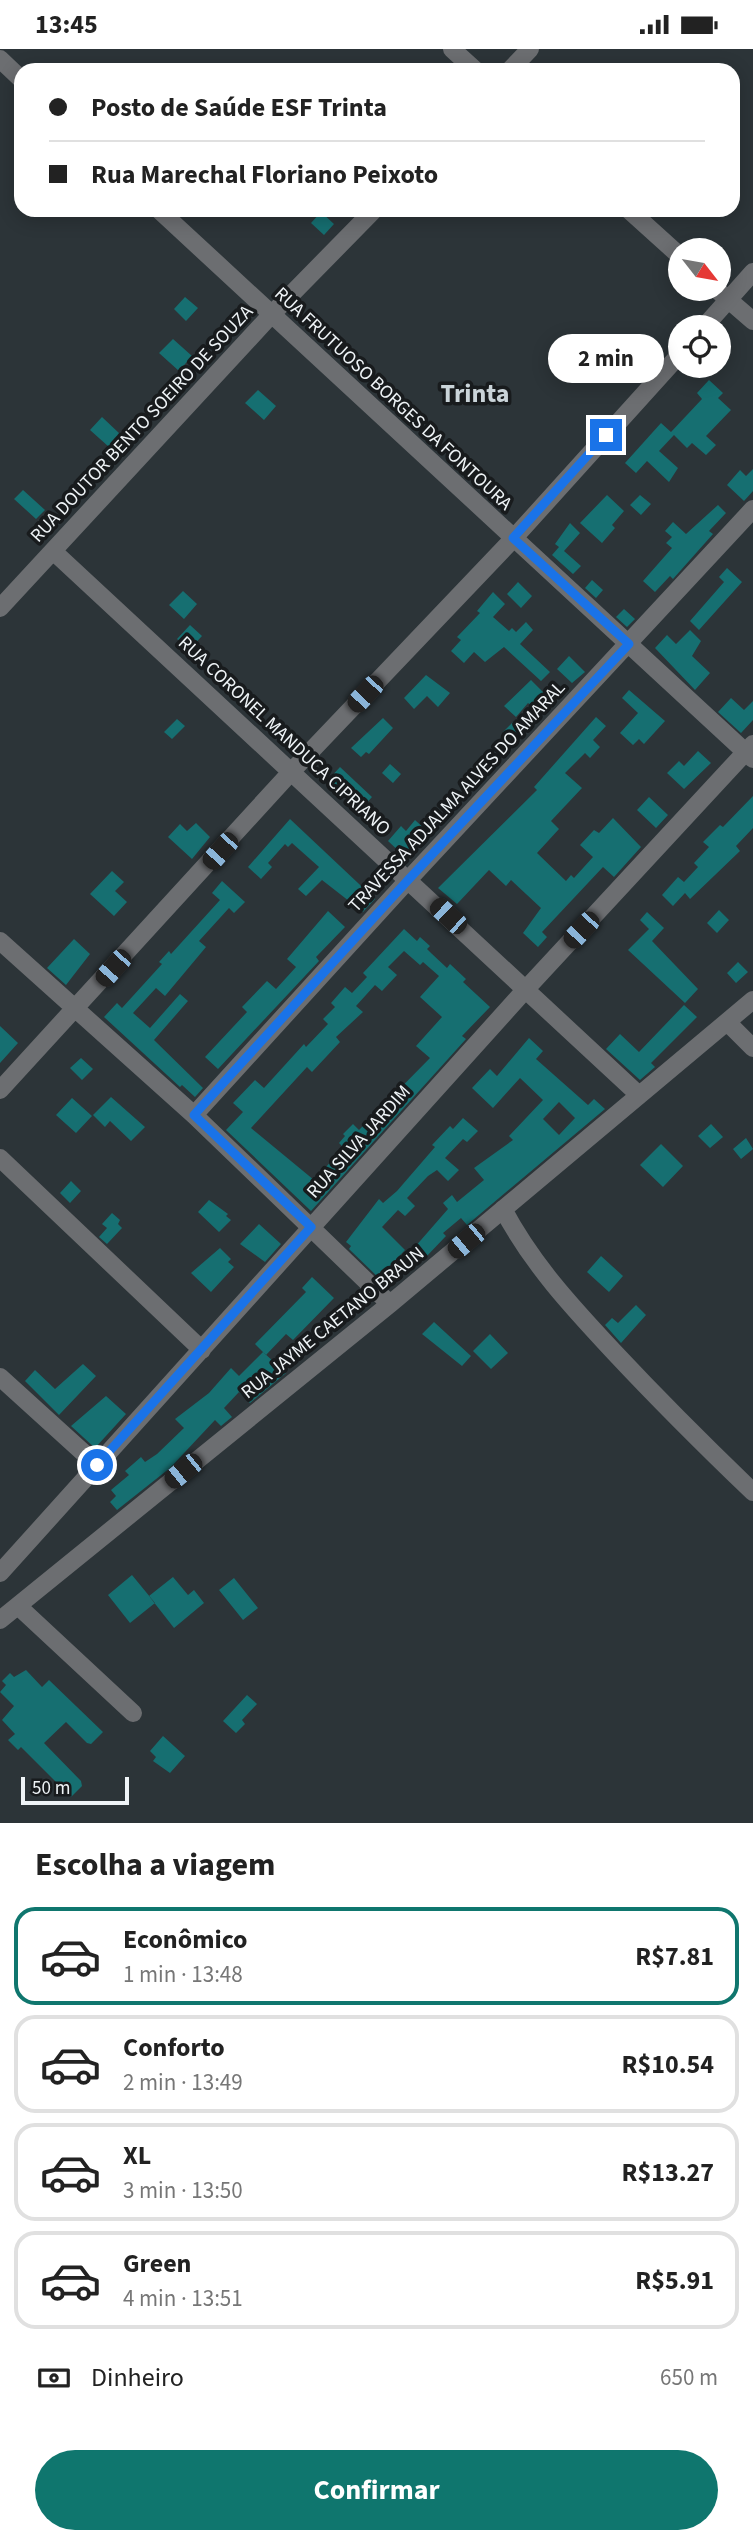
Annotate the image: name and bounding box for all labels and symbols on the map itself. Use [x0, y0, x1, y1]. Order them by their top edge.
north arrow [668, 238, 732, 301]
street label: RUA FRUTUOSO BORGES DA FONTOURA [268, 281, 518, 517]
street label: RUA DOUTOR BENTO SOEIRO DE SOUZA [24, 299, 260, 549]
callout: 2 min [548, 333, 664, 383]
district label: Trinta [441, 375, 509, 412]
route end [590, 419, 622, 451]
street label: RUA CORONEL MANDUCA CIPRIANO [172, 630, 396, 842]
car [343, 671, 388, 717]
street label: TRAVESSA ADJALMA ALVES DO AMARAL [342, 675, 572, 919]
car [199, 828, 242, 874]
car [426, 894, 471, 938]
car [559, 907, 604, 953]
car [92, 945, 135, 991]
street label: RUA SILVA JARDIM [301, 1079, 417, 1205]
car [444, 1219, 489, 1263]
street label: RUA JAYME CAETANO BRAUN [236, 1241, 430, 1405]
route start [81, 1449, 113, 1481]
car [161, 1450, 206, 1492]
scale bar [21, 1774, 130, 1806]

